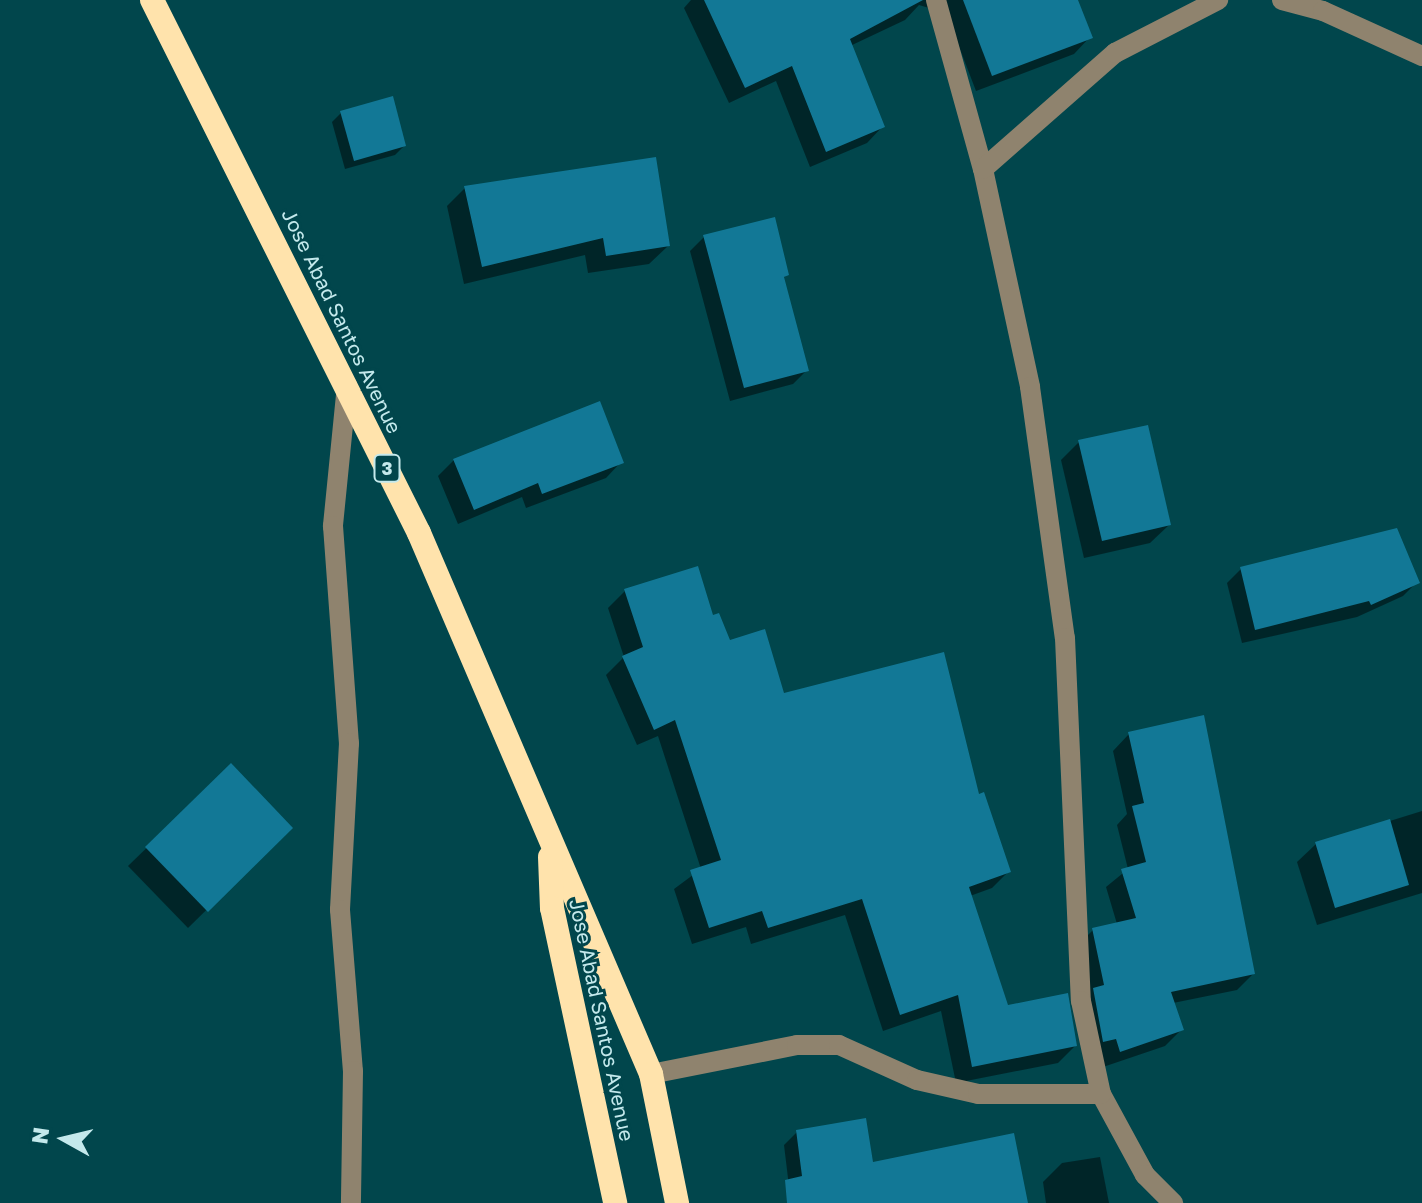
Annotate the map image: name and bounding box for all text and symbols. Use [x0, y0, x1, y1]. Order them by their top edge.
street label: Jose Abad Santos Avenue [277, 205, 407, 437]
road number: 3 [373, 454, 401, 482]
street label: Jose Abad Santos Avenue [565, 897, 639, 1143]
north arrow [24, 1099, 104, 1179]
text: N [25, 1125, 54, 1146]

